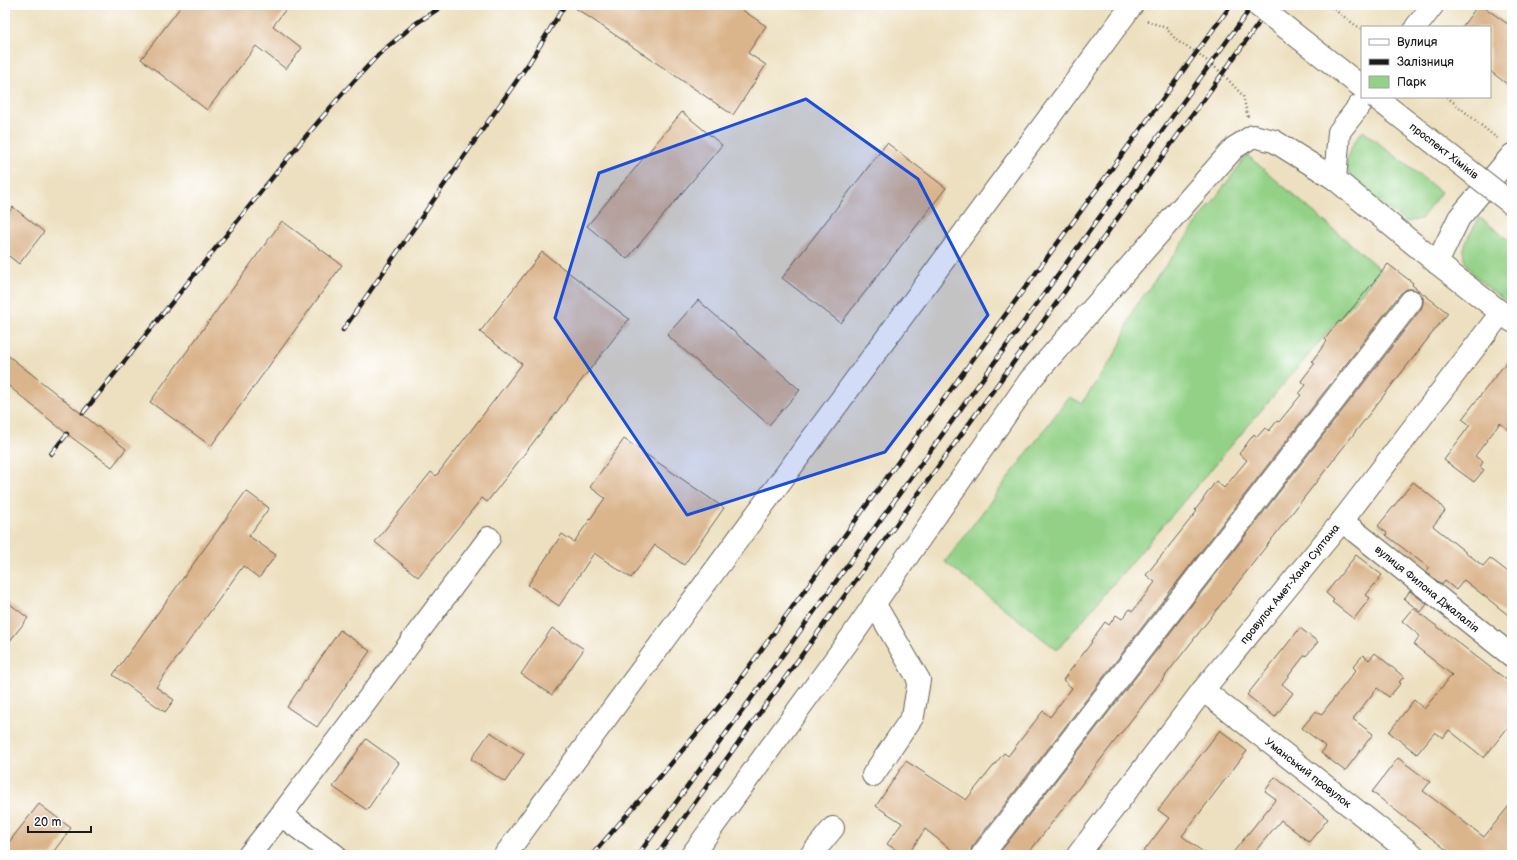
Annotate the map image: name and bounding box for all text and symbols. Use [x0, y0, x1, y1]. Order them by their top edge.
legend [1361, 26, 1491, 98]
text: Вулиця [1397, 35, 1438, 50]
text: Залізниця [1397, 55, 1454, 70]
text: Парк [1397, 75, 1427, 90]
street label: проспект Хіміків [1407, 120, 1481, 182]
street label: провулок Амет-Хана Султана [1237, 521, 1343, 647]
street label: вулиця Филона Джалалія [1372, 543, 1482, 635]
street label: Уманський провулок [1262, 735, 1354, 811]
scale bar [28, 808, 91, 834]
text: 20 m [34, 815, 61, 830]

